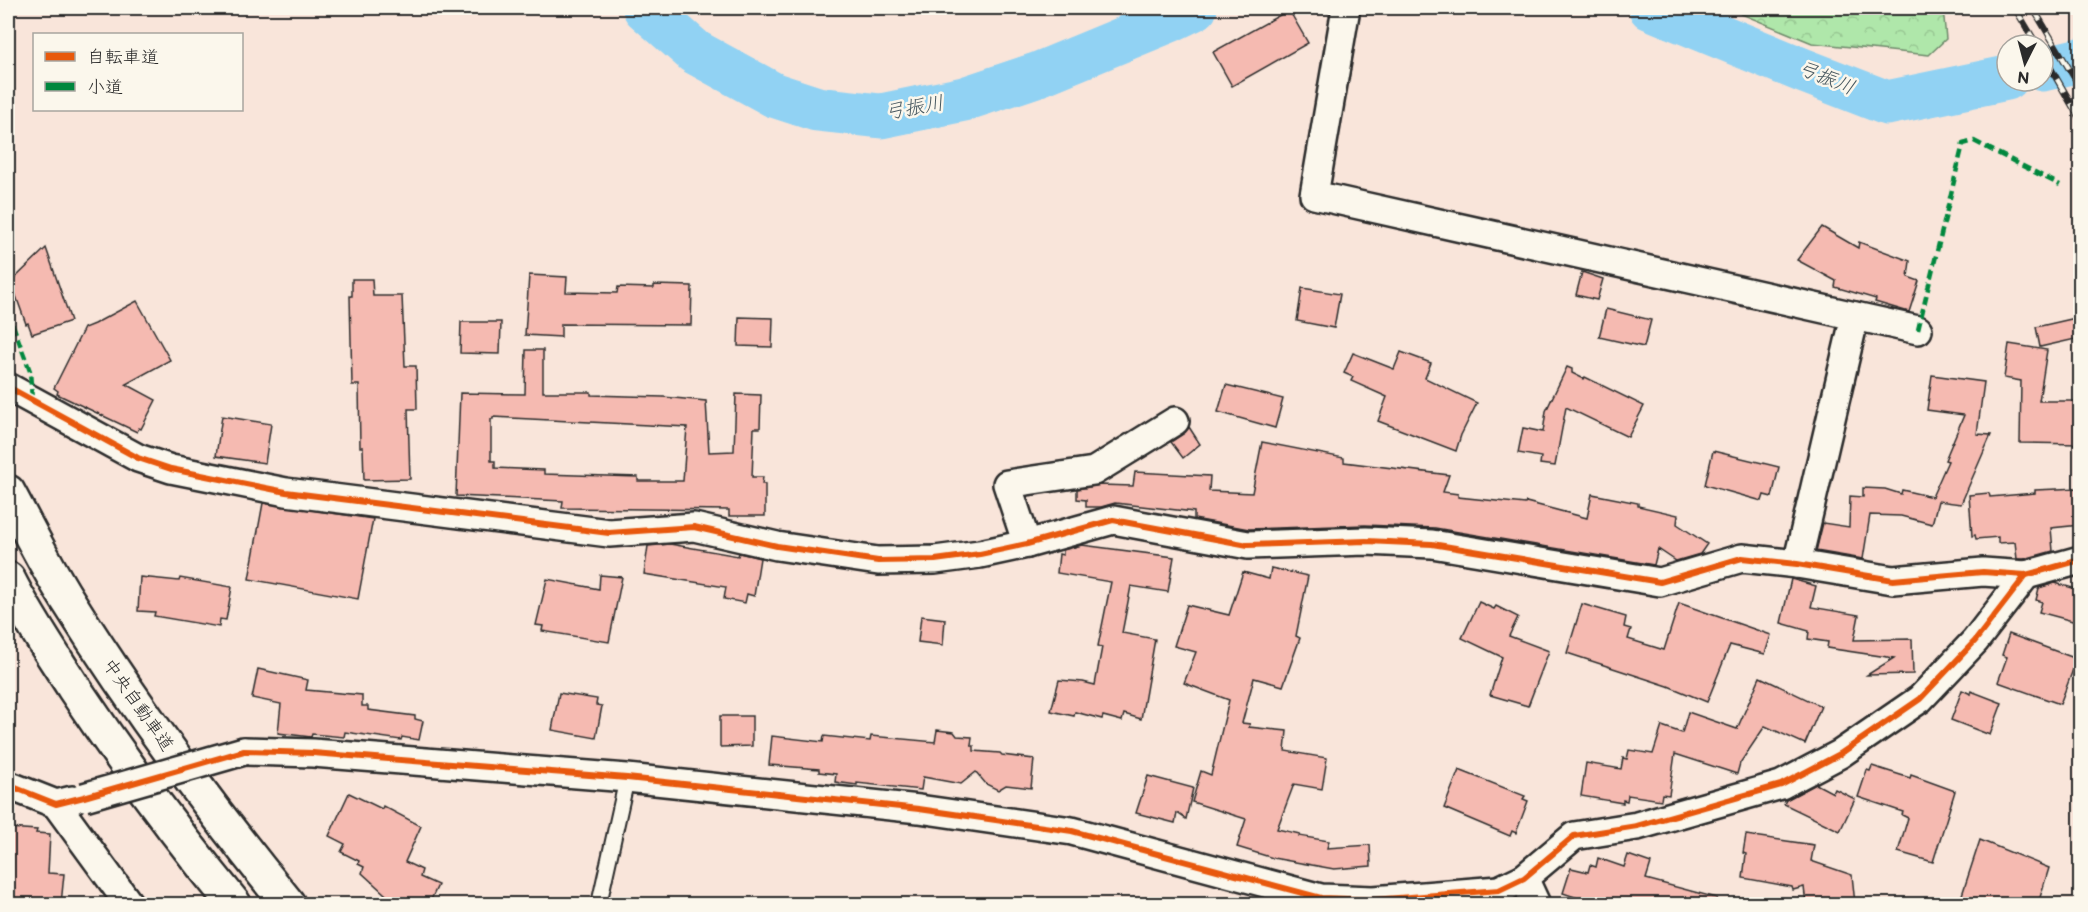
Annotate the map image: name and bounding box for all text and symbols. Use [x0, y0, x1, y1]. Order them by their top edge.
legend [33, 33, 243, 111]
north arrow [1995, 33, 2055, 93]
text: 自転車道 [87, 47, 159, 68]
water label: 弓振川 [1794, 56, 1858, 100]
text: N [2017, 66, 2031, 87]
text: 小道 [87, 77, 123, 98]
water label: 弓振川 [882, 91, 946, 125]
street label: 中央自動車道 [98, 655, 178, 755]

